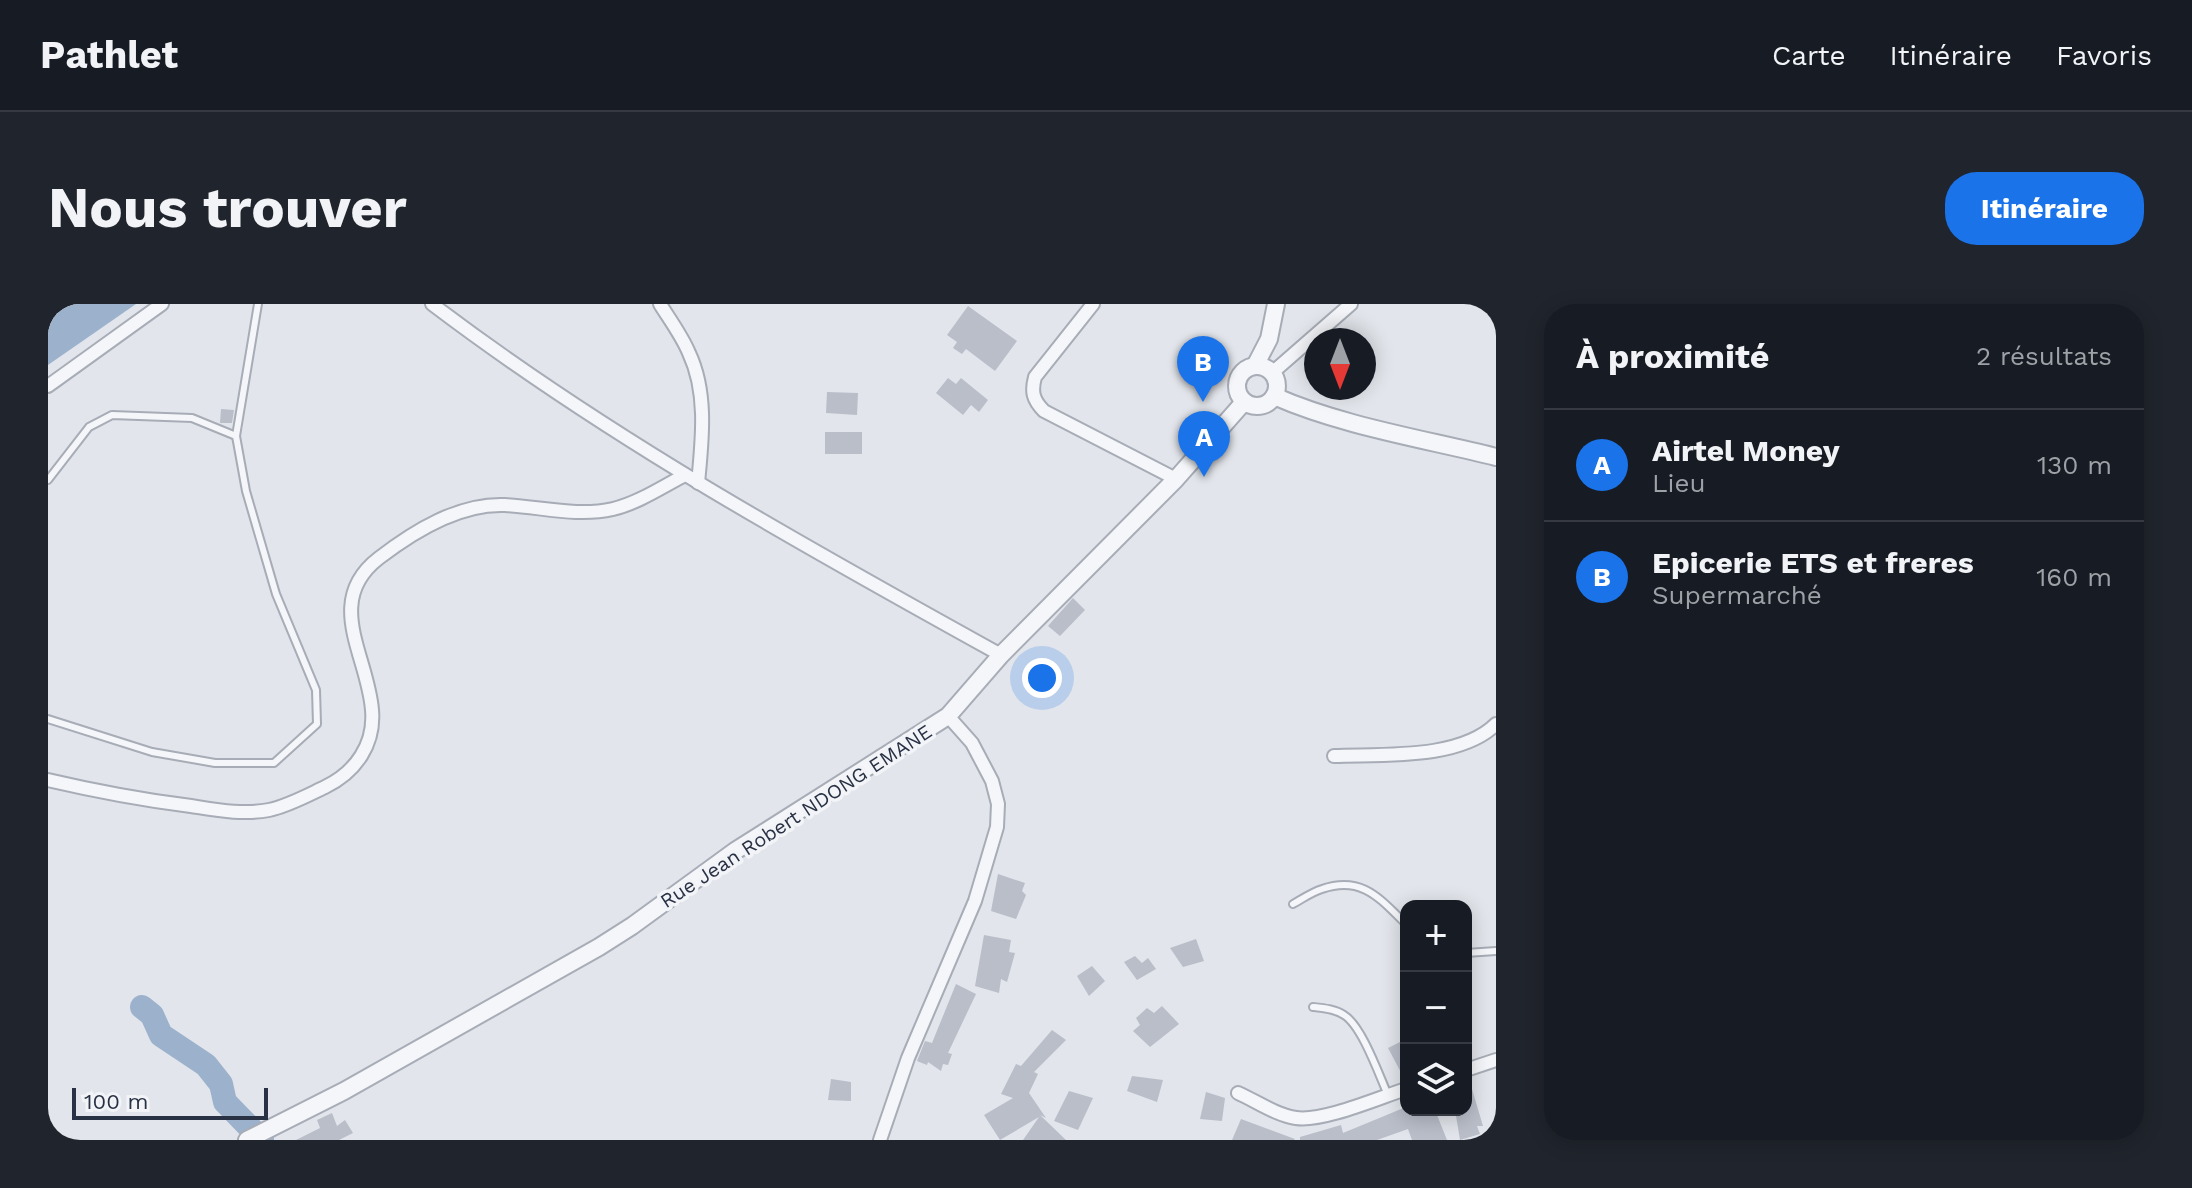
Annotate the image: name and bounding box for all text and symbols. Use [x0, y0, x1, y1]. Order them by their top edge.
text: Pathlet [40, 33, 178, 77]
text: Carte [1772, 39, 1846, 72]
text: Itinéraire [1890, 39, 2012, 72]
text: Favoris [2056, 39, 2152, 72]
button: Itinéraire [1945, 172, 2144, 245]
text: Nous trouver [48, 175, 407, 241]
north arrow [1304, 328, 1376, 400]
pin: B [1177, 336, 1229, 402]
text: À proximité [1576, 336, 1770, 376]
text: 2 résultats [1976, 341, 2112, 371]
pin: A [1178, 411, 1230, 477]
text: Airtel Money [1652, 433, 1840, 468]
text: A [1593, 450, 1611, 480]
text: 130 m [2037, 450, 2112, 480]
text: Lieu [1652, 468, 1706, 498]
text: Epicerie ETS et freres [1652, 545, 1974, 580]
text: B [1593, 562, 1611, 592]
text: 160 m [2036, 562, 2112, 592]
text: Supermarché [1652, 580, 1822, 610]
your location [1022, 658, 1062, 698]
street label: Rue Jean Robert NDONG EMANE [656, 719, 936, 913]
map controls [1400, 900, 1472, 1116]
button: + [1400, 900, 1472, 972]
button: − [1400, 972, 1472, 1044]
button: layers [1400, 1044, 1472, 1116]
scale bar [72, 1084, 268, 1120]
text: 100 m [84, 1089, 148, 1114]

